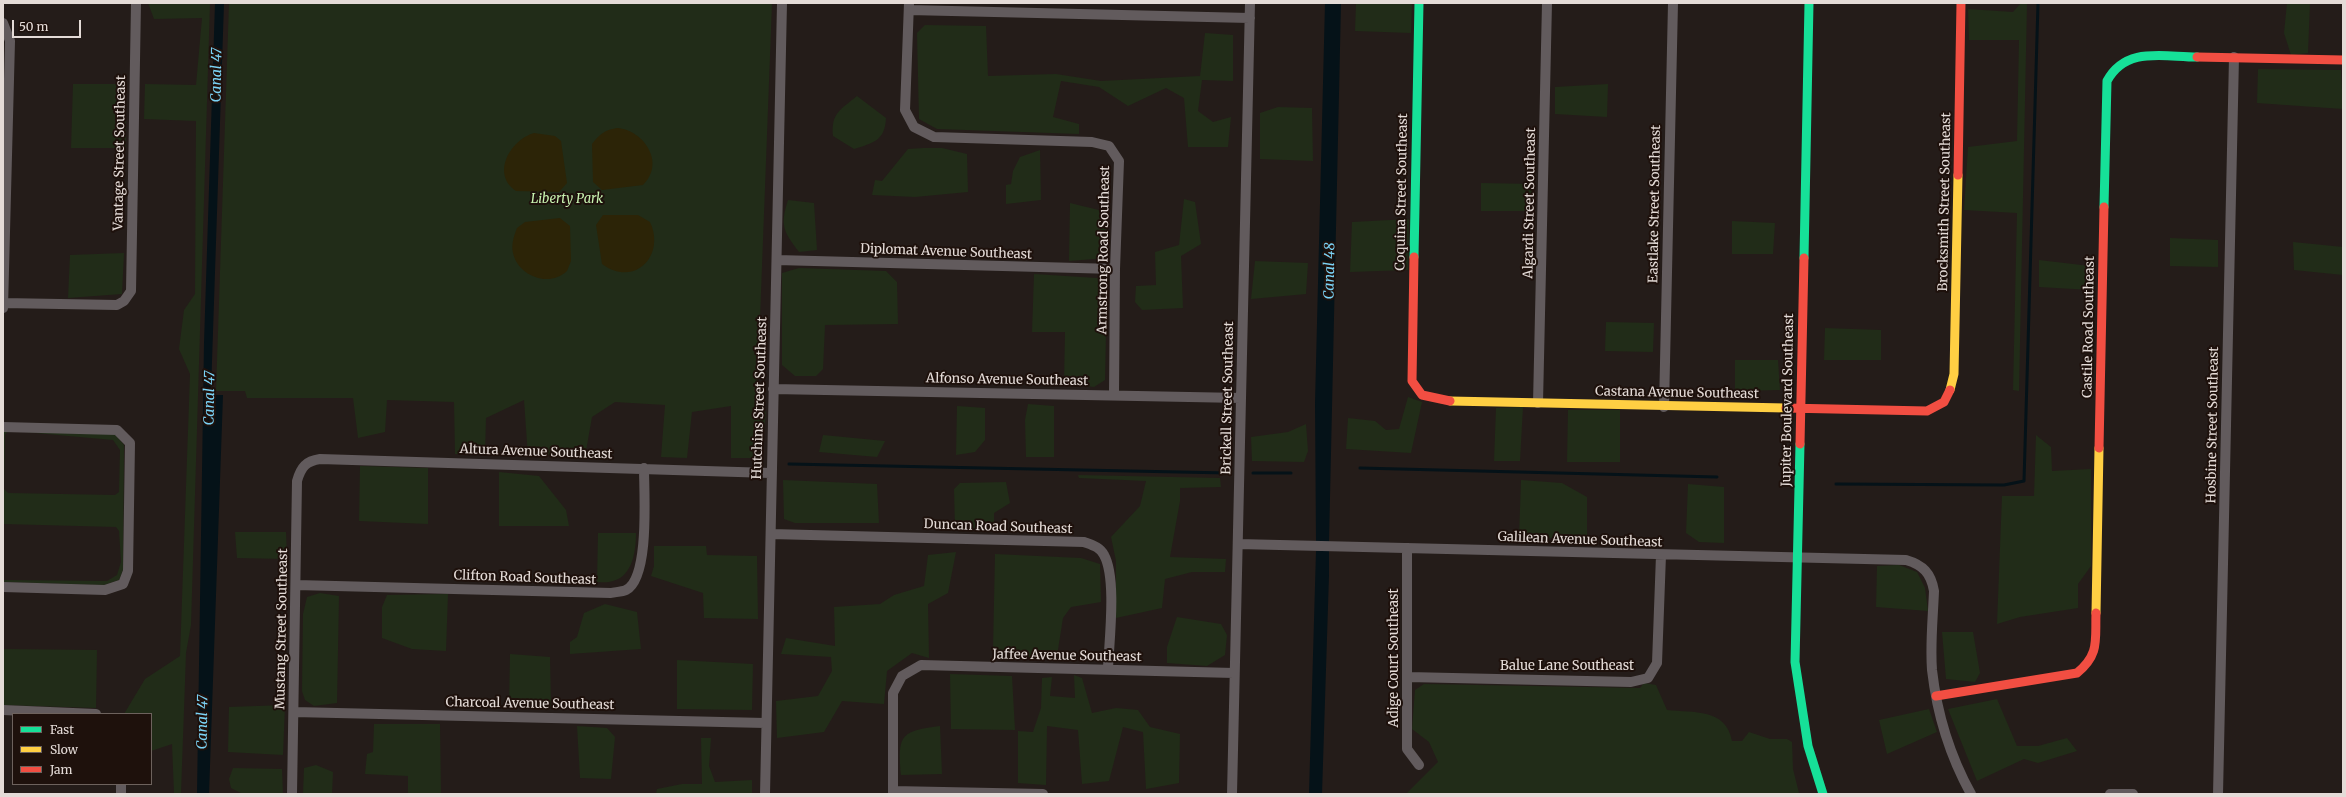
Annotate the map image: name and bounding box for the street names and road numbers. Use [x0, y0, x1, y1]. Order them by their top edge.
street label: Vantage Street Southeast [111, 75, 129, 231]
street label: Brocksmith Street Southeast [1936, 112, 1954, 292]
street label: Coquina Street Southeast [1393, 113, 1411, 271]
street label: Eastlake Street Southeast [1646, 125, 1664, 283]
street label: Algardi Street Southeast [1521, 127, 1539, 279]
street label: Armstrong Road Southeast [1095, 165, 1113, 335]
street label: Diplomat Avenue Southeast [860, 241, 1032, 263]
street label: Castile Road Southeast [2080, 256, 2098, 398]
street label: Jupiter Boulevard Southeast [1779, 313, 1797, 487]
street label: Hutchins Street Southeast [749, 316, 771, 480]
street label: Brickell Street Southeast [1219, 321, 1237, 475]
street label: Hosbine Street Southeast [2204, 346, 2222, 504]
street label: Alfonso Avenue Southeast [926, 371, 1088, 389]
street label: Castana Avenue Southeast [1595, 384, 1759, 402]
street label: Altura Avenue Southeast [459, 442, 613, 462]
street label: Duncan Road Southeast [923, 517, 1073, 537]
street label: Galilean Avenue Southeast [1497, 529, 1663, 551]
street label: Mustang Street Southeast [273, 548, 291, 710]
street label: Clifton Road Southeast [453, 568, 597, 588]
street label: Adige Court Southeast [1386, 589, 1402, 727]
street label: Jaffee Avenue Southeast [992, 647, 1142, 665]
street label: Balue Lane Southeast [1500, 658, 1634, 674]
street label: Charcoal Avenue Southeast [445, 695, 615, 713]

